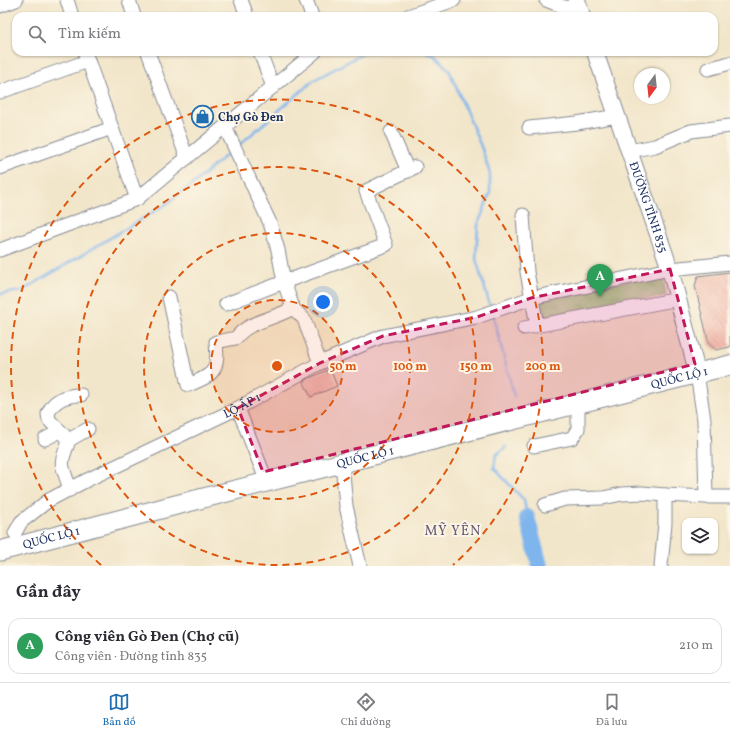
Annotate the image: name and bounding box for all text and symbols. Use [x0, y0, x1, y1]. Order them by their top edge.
search box [12, 12, 718, 56]
icon: search [26, 23, 48, 45]
text: Tìm kiếm [58, 24, 121, 45]
north arrow [634, 68, 670, 104]
shop icon: Chợ Gò Đen [190, 104, 216, 130]
place label: Chợ Gò Đen [218, 110, 284, 126]
street label: ĐƯỜNG TỈNH 835 [624, 160, 671, 255]
pin: A [587, 264, 613, 297]
your location [313, 292, 333, 312]
centre of rings [270, 359, 284, 373]
text: 50 m [329, 359, 357, 375]
text: 100 m [393, 359, 427, 375]
text: 150 m [460, 359, 492, 375]
text: 200 m [525, 359, 561, 375]
street label: QUỐC LỘ 1 [649, 364, 710, 394]
street label: LỘ ẤP 1 [221, 390, 264, 423]
street label: QUỐC LỘ 1 [335, 443, 396, 473]
map controls [682, 518, 718, 554]
button: layers [682, 518, 718, 554]
district label: MỸ YÊN [424, 521, 482, 541]
street label: QUỐC LỘ 1 [21, 523, 82, 554]
text: Gần đây [16, 581, 81, 604]
text: Công viên Gò Đen (Chợ cũ) [55, 627, 239, 648]
text: A [25, 637, 35, 655]
text: 210 m [679, 637, 713, 655]
text: Công viên · Đường tỉnh 835 [55, 648, 207, 666]
tab: Bản đồ [102, 691, 136, 730]
tab: Chỉ đường [341, 691, 391, 730]
tab: Đã lưu [596, 691, 627, 730]

